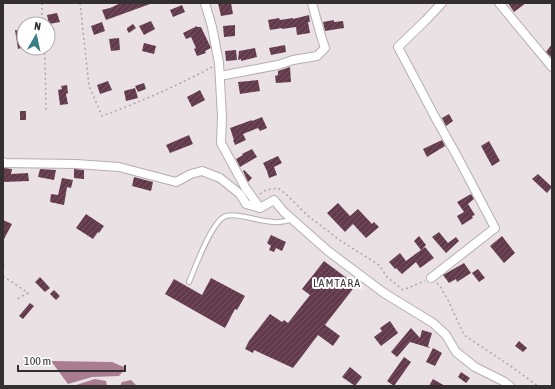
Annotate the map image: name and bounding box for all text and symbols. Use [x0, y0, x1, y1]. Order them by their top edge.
north arrow [16, 16, 56, 56]
text: N [33, 20, 42, 33]
district label: LAMTARA [313, 276, 361, 290]
scale bar [18, 347, 125, 373]
text: 100 m [24, 354, 51, 368]

